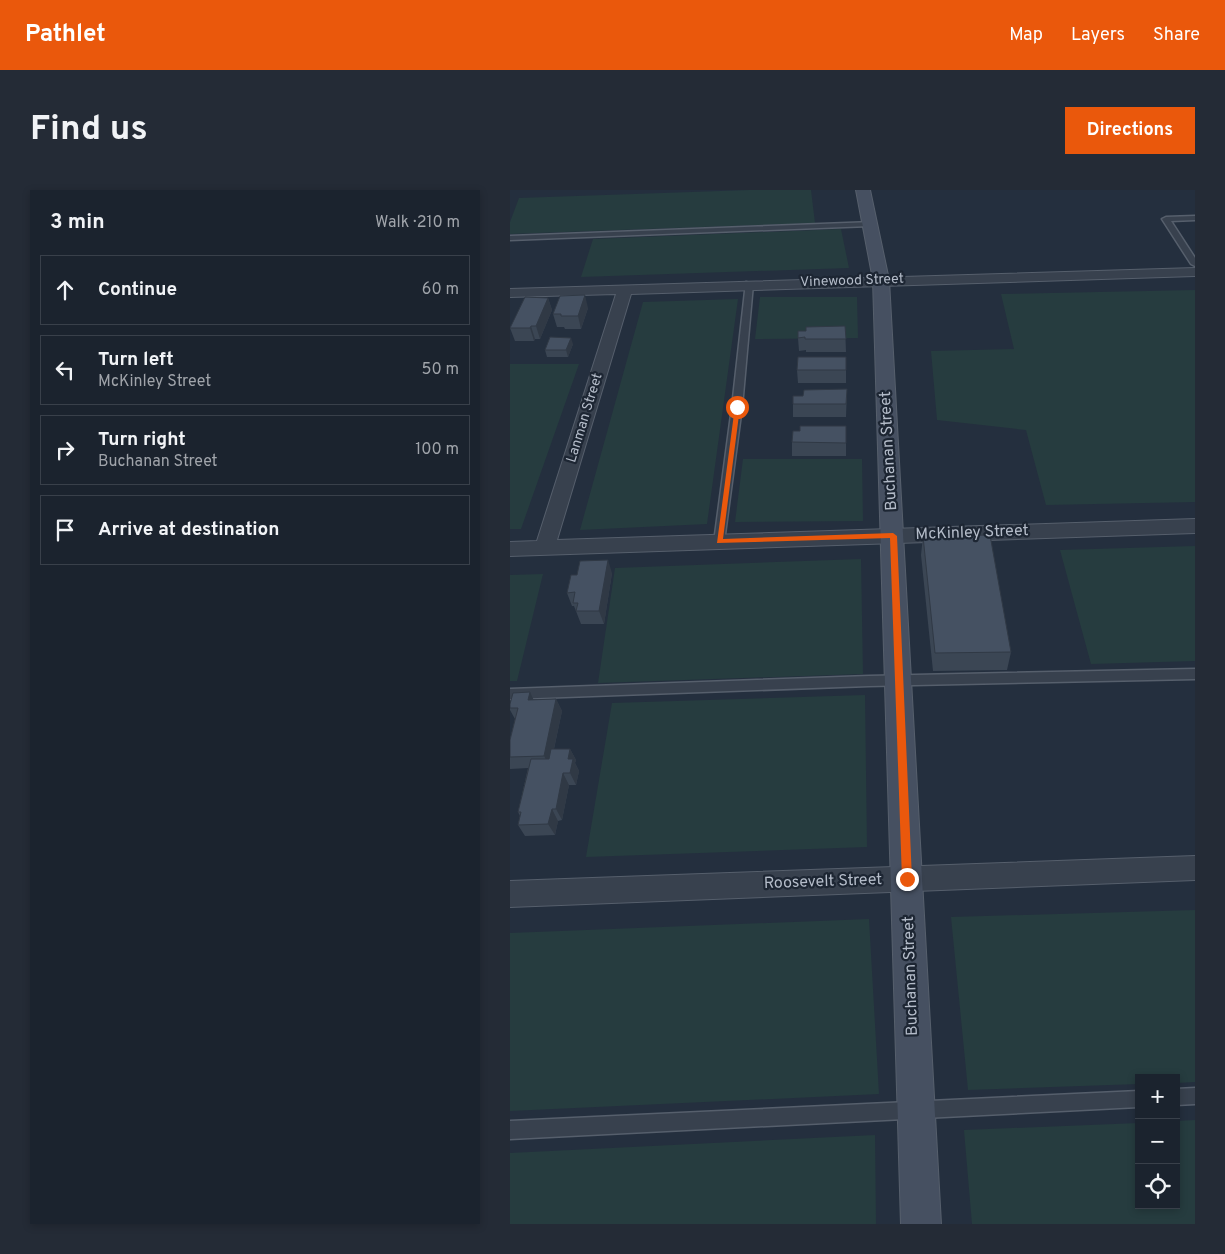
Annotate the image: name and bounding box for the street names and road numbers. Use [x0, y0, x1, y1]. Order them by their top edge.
street label: Vinewood Street [800, 271, 904, 291]
street label: Lanman Street [563, 371, 607, 465]
street label: Buchanan Street [876, 391, 902, 511]
street label: McKinley Street [915, 521, 1029, 545]
street label: Roosevelt Street [763, 870, 883, 894]
street label: Buchanan Street [899, 916, 923, 1036]

